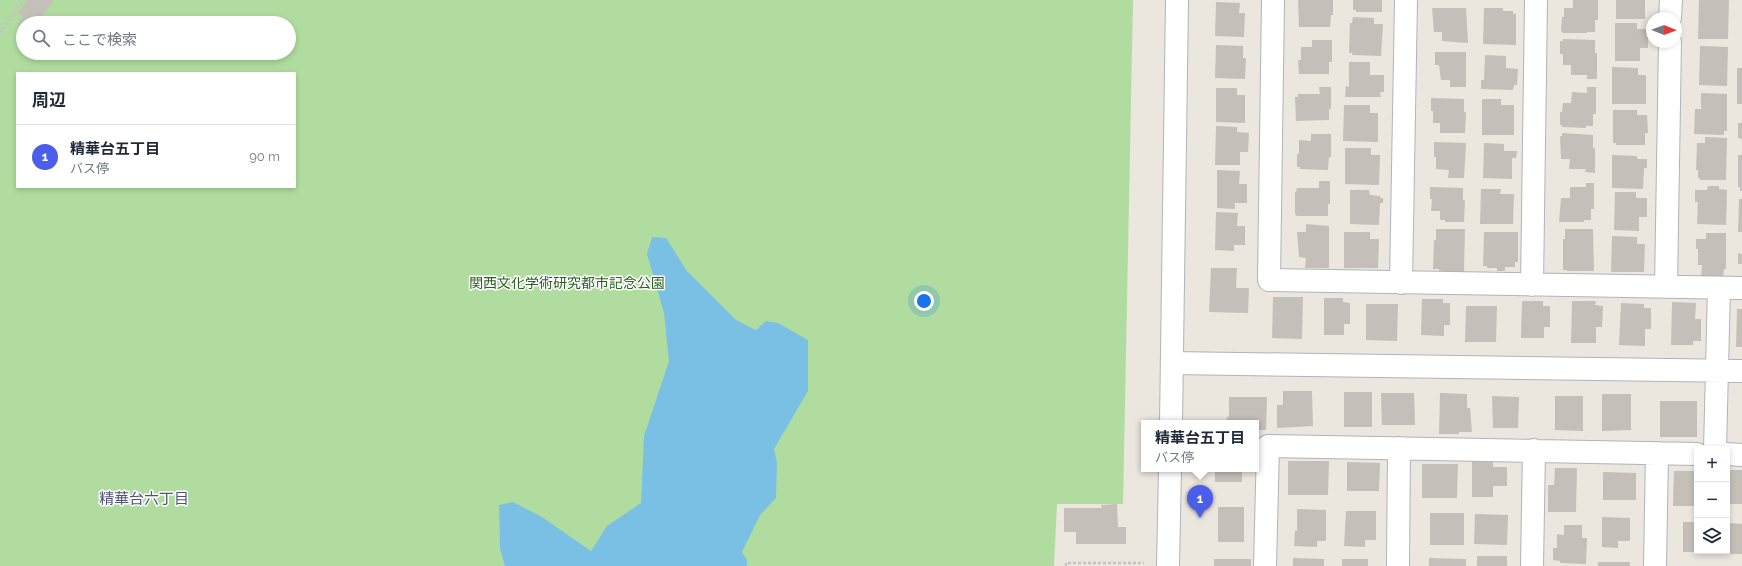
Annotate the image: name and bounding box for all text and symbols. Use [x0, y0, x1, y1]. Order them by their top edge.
north arrow [1646, 12, 1682, 48]
search box [16, 16, 296, 60]
icon: search [30, 27, 52, 49]
text: ここで検索 [62, 31, 137, 49]
text: 周辺 [32, 90, 66, 110]
text: 精華台五丁目 [70, 140, 160, 158]
text: 1 [42, 149, 48, 164]
text: 90 m [249, 149, 280, 164]
text: バス停 [70, 161, 109, 176]
park label: 関西文化学術研究都市記念公園 [469, 275, 665, 291]
your location [914, 291, 934, 311]
popup [1141, 420, 1259, 472]
text: 精華台五丁目 [1155, 429, 1245, 447]
map controls [1694, 446, 1730, 554]
button: + [1694, 446, 1730, 482]
text: バス停 [1155, 450, 1194, 465]
button: − [1694, 482, 1730, 518]
pin: 1 [1187, 485, 1213, 518]
district label: 精華台六丁目 [99, 490, 189, 508]
button: layers [1694, 518, 1730, 554]

